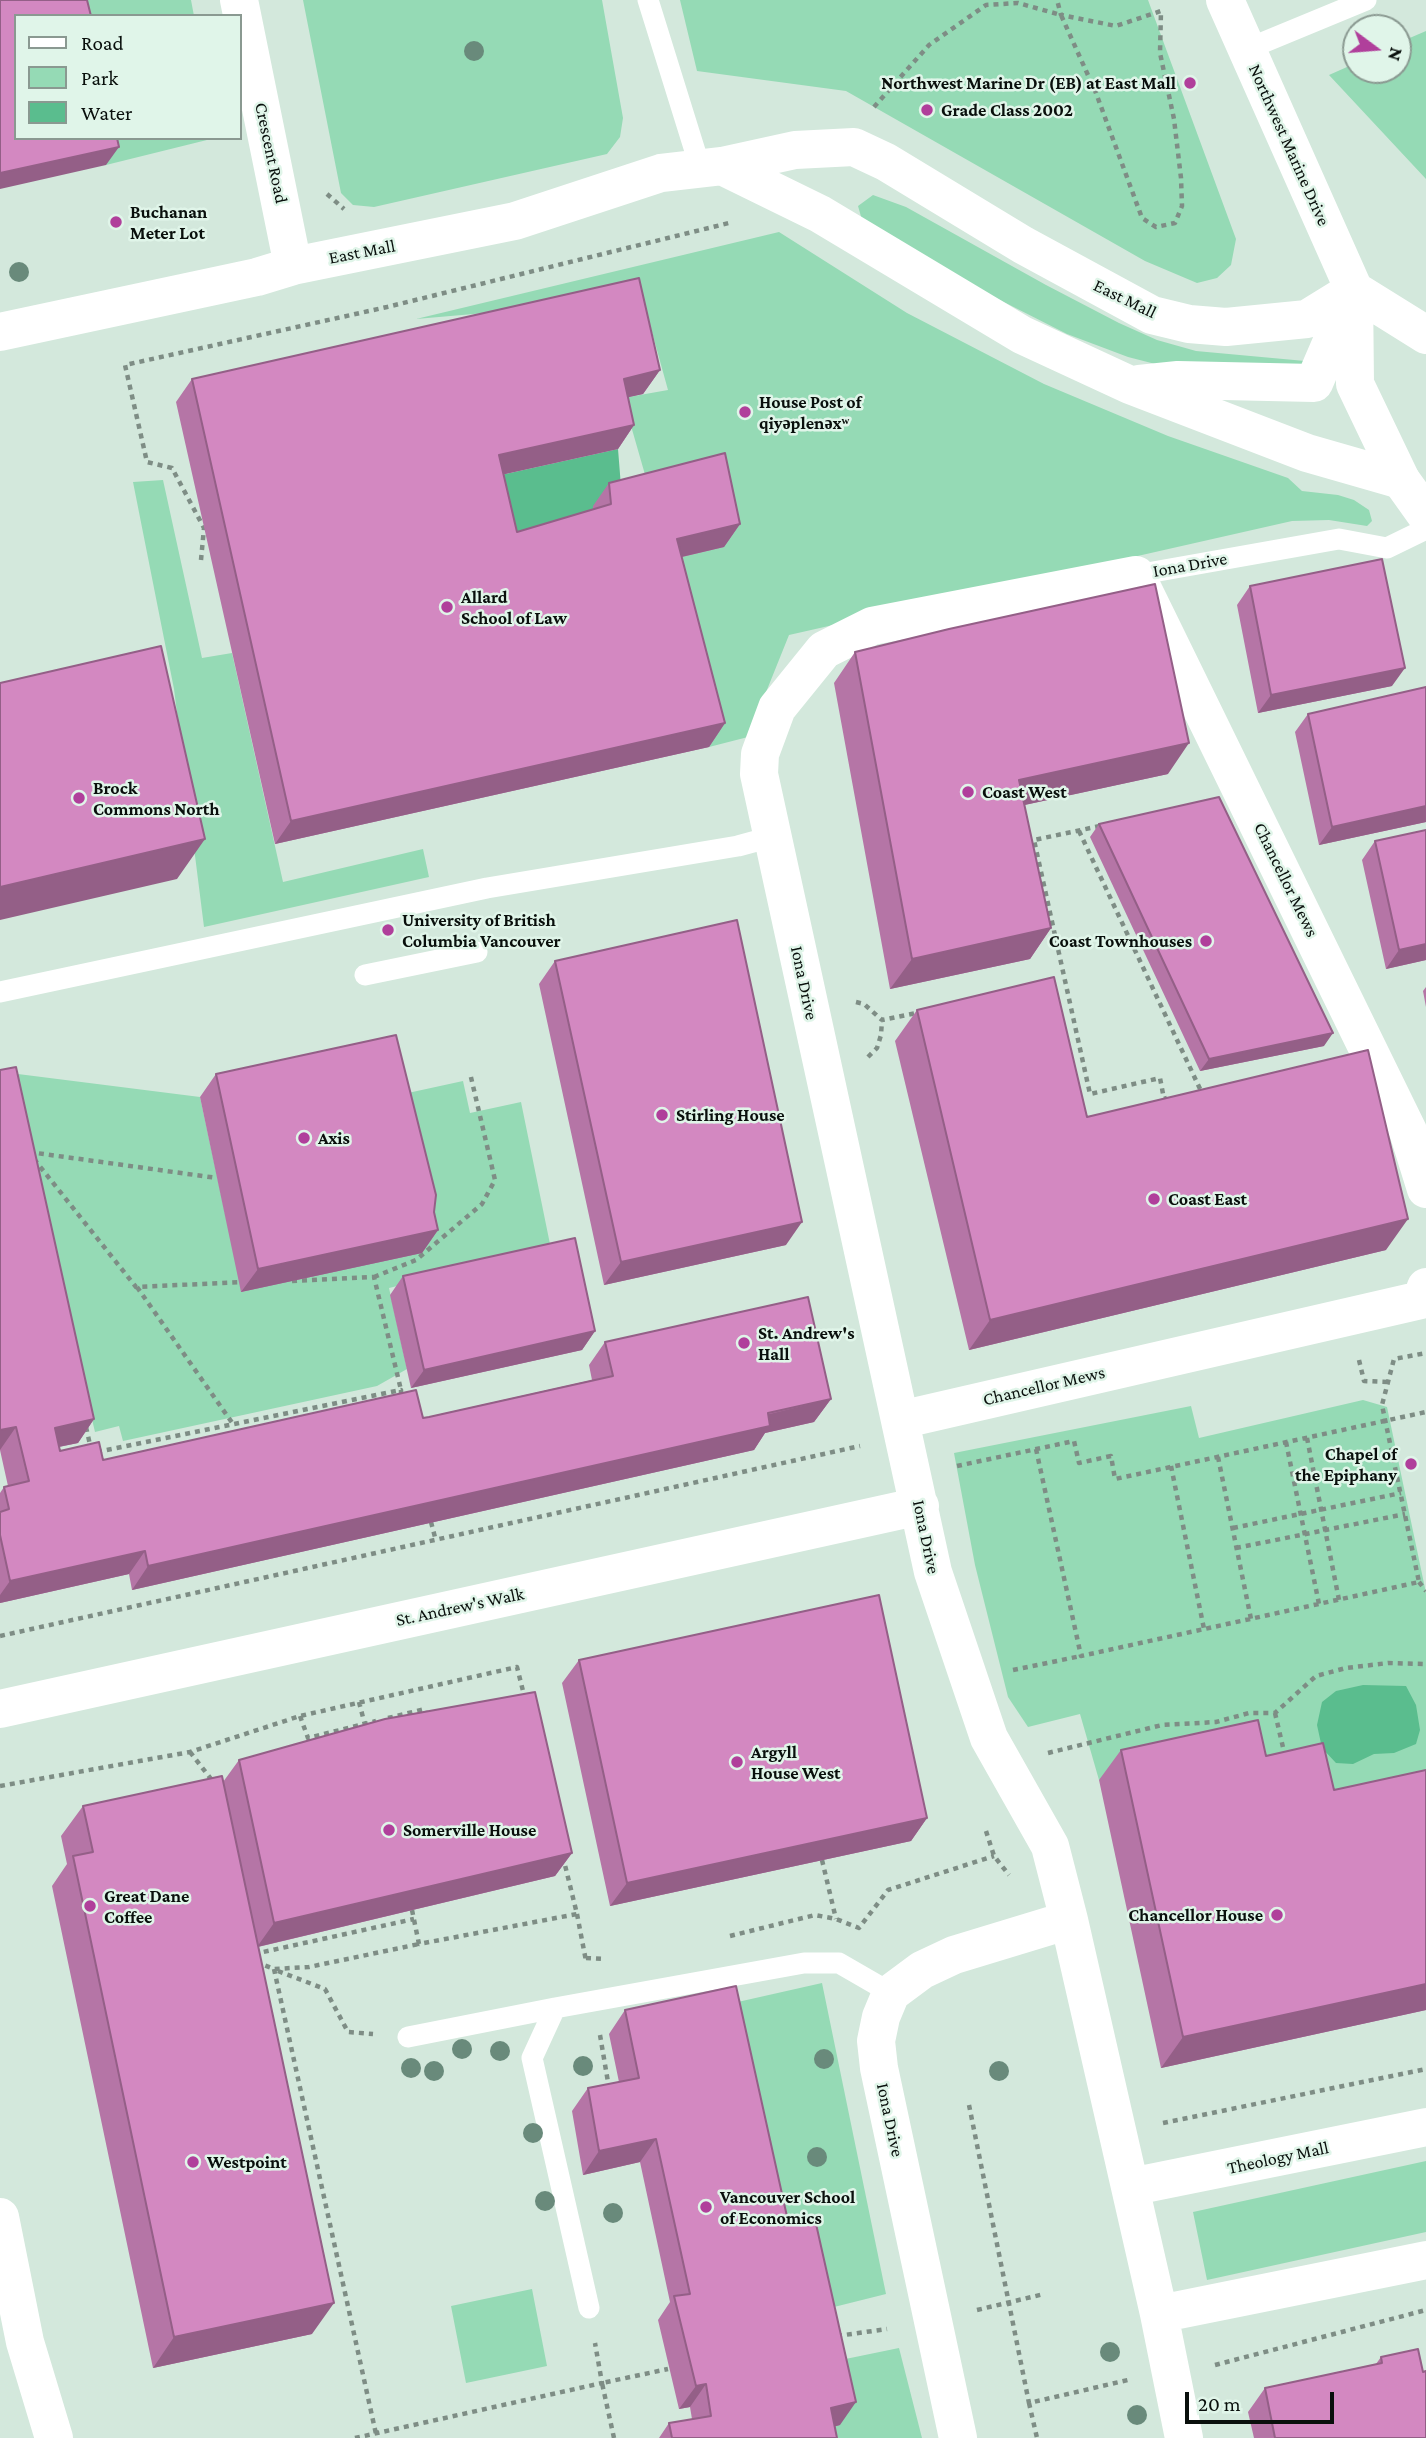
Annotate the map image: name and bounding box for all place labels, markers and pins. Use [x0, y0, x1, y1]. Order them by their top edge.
place label: Northwest Marine Dr (EB) at East Mall [881, 72, 1176, 94]
marker: Northwest Marine Dr (EB) at East Mall [1182, 75, 1198, 91]
place label: Grade Class 2002 [941, 99, 1073, 121]
marker: Grade Class 2002 [919, 102, 935, 118]
place label: Buchanan Meter Lot [130, 201, 207, 244]
marker: Buchanan Meter Lot [108, 214, 124, 230]
place label: House Post of qiyǝplenǝxʷ [759, 391, 862, 434]
marker: House Post of qiyǝplenǝxʷ [737, 404, 753, 420]
place label: Allard School of Law [461, 586, 567, 628]
marker: Allard School of Law [439, 599, 455, 615]
place label: Brock Commons North [93, 777, 220, 820]
place label: Coast West [982, 781, 1067, 803]
marker: Coast West [960, 784, 976, 800]
marker: Brock Commons North [71, 790, 87, 806]
place label: University of British Columbia Vancouver [402, 909, 561, 951]
marker: University of British Columbia Vancouver [380, 922, 396, 938]
place label: Coast Townhouses [1049, 930, 1192, 952]
marker: Coast Townhouses [1198, 933, 1214, 949]
place label: Stirling House [676, 1104, 785, 1126]
marker: Stirling House [654, 1107, 670, 1123]
place label: Axis [318, 1127, 350, 1149]
marker: Axis [296, 1130, 312, 1146]
place label: Coast East [1168, 1188, 1247, 1210]
marker: Coast East [1146, 1191, 1162, 1207]
place label: St. Andrew's Hall [758, 1322, 854, 1364]
marker: St. Andrew's Hall [736, 1335, 752, 1351]
place label: Chapel of the Epiphany [1295, 1443, 1397, 1486]
marker: Chapel of the Epiphany [1403, 1456, 1419, 1472]
place label: Argyll House West [751, 1741, 841, 1784]
marker: Argyll House West [729, 1754, 745, 1770]
place label: Somerville House [403, 1819, 536, 1841]
marker: Somerville House [381, 1822, 397, 1838]
place label: Great Dane Coffee [104, 1885, 189, 1927]
marker: Great Dane Coffee [82, 1898, 98, 1914]
place label: Chancellor House [1128, 1904, 1263, 1926]
marker: Chancellor House [1269, 1907, 1285, 1923]
place label: Westpoint [207, 2151, 287, 2173]
marker: Westpoint [185, 2154, 201, 2170]
place label: Vancouver School of Economics [720, 2186, 855, 2228]
marker: Vancouver School of Economics [698, 2199, 714, 2215]

